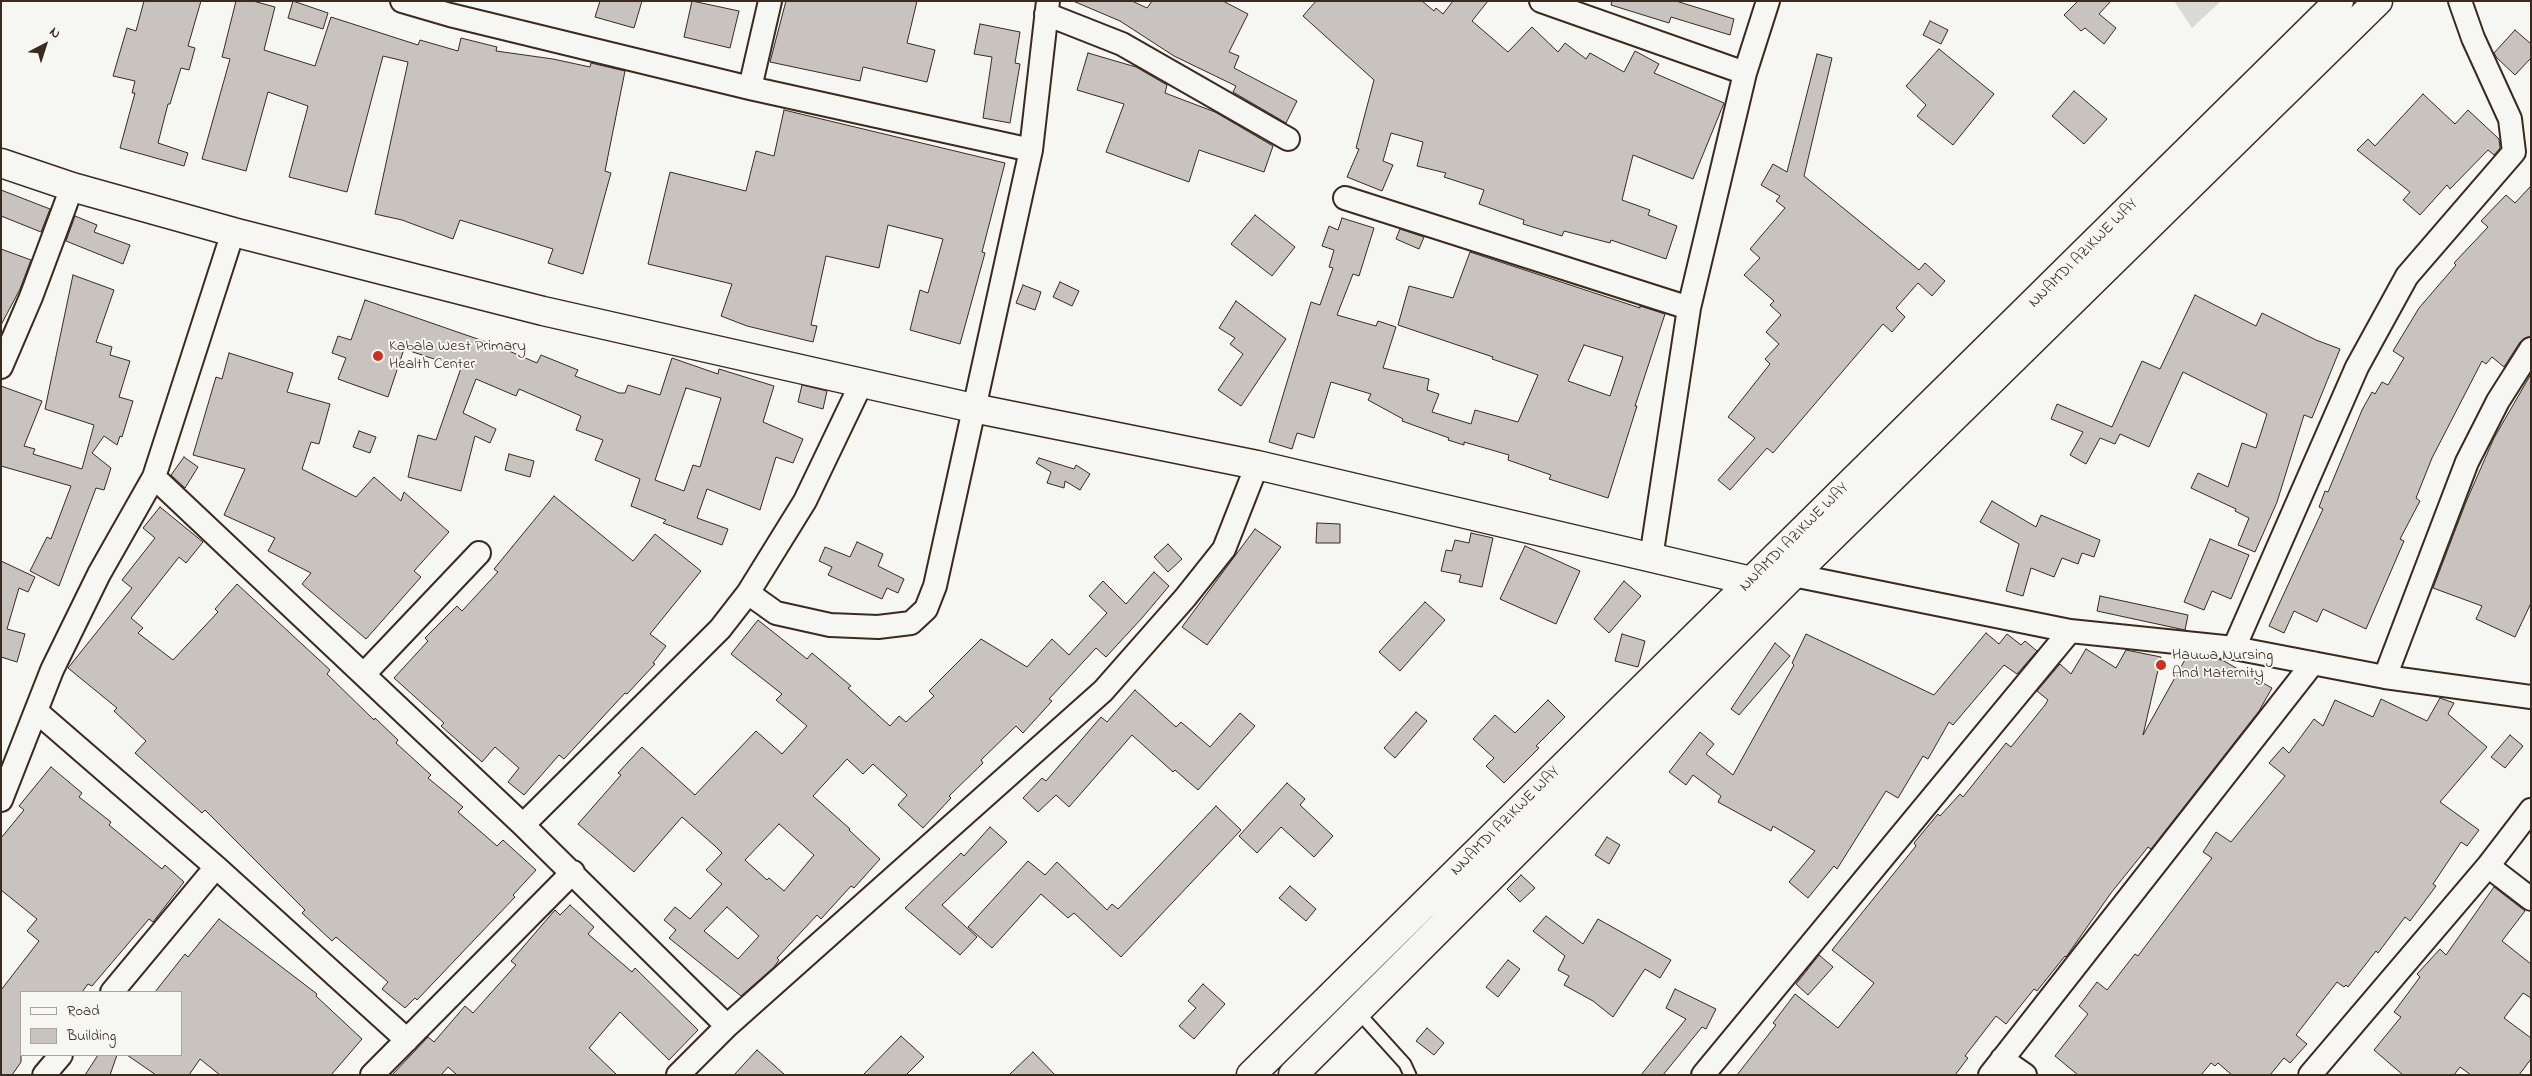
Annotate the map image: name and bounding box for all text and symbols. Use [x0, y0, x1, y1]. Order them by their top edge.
north arrow [20, 20, 70, 70]
text: N [45, 22, 65, 44]
street label: NNAMDI AZIKWE WAY [2025, 195, 2143, 313]
place label: Kabala West Primary Health Center [389, 337, 526, 375]
marker: Kabala West Primary Health Center [371, 349, 385, 363]
street label: NNAMDI AZIKWE WAY [1736, 479, 1854, 597]
place label: Hauwa Nursing And Maternity [2172, 646, 2273, 684]
marker: Hauwa Nursing And Maternity [2154, 658, 2168, 672]
street label: NNAMDI AZIKWE WAY [1447, 763, 1565, 881]
legend [20, 991, 182, 1056]
text: Road [67, 1000, 100, 1022]
text: Building [67, 1025, 116, 1047]

